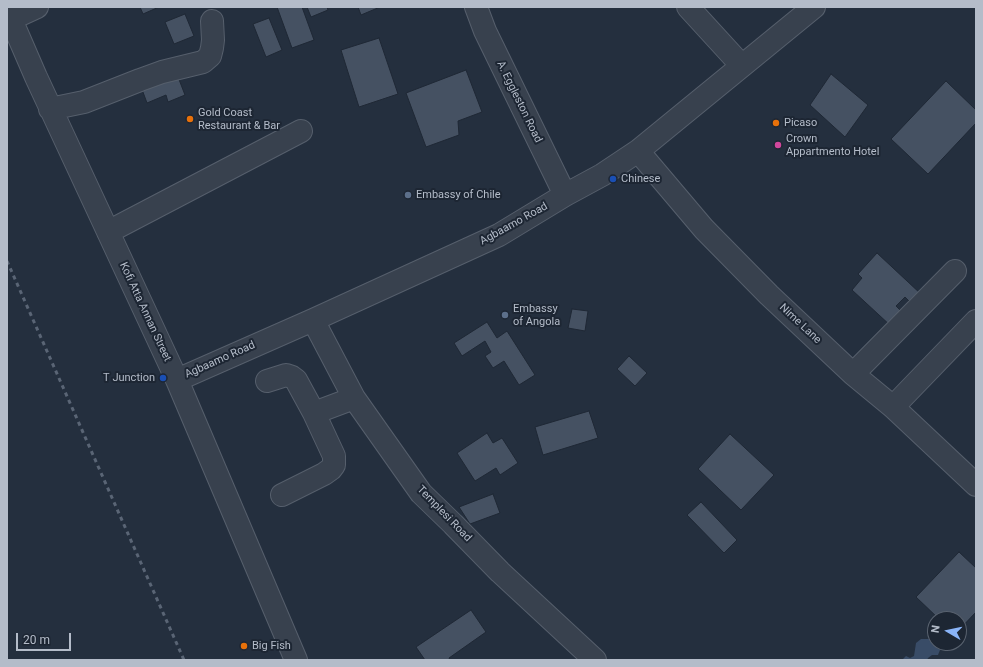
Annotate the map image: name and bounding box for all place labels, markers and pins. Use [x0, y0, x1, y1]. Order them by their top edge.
place label: Gold Coast Restaurant & Bar [198, 106, 280, 132]
marker: Gold Coast Restaurant & Bar [185, 114, 195, 124]
place label: Picaso [784, 116, 817, 130]
marker: Picaso [771, 118, 781, 128]
place label: Crown Appartmento Hotel [786, 132, 879, 158]
marker: Crown Appartmento Hotel [773, 140, 783, 150]
place label: Chinese [621, 172, 660, 186]
marker: Chinese [608, 174, 618, 184]
place label: Embassy of Chile [416, 188, 501, 202]
marker: Embassy of Chile [403, 190, 413, 200]
place label: Embassy of Angola [513, 302, 560, 328]
marker: Embassy of Angola [500, 310, 510, 320]
place label: T Junction [103, 371, 155, 385]
marker: T Junction [158, 373, 168, 383]
place label: Big Fish [252, 639, 291, 653]
marker: Big Fish [239, 641, 249, 651]

